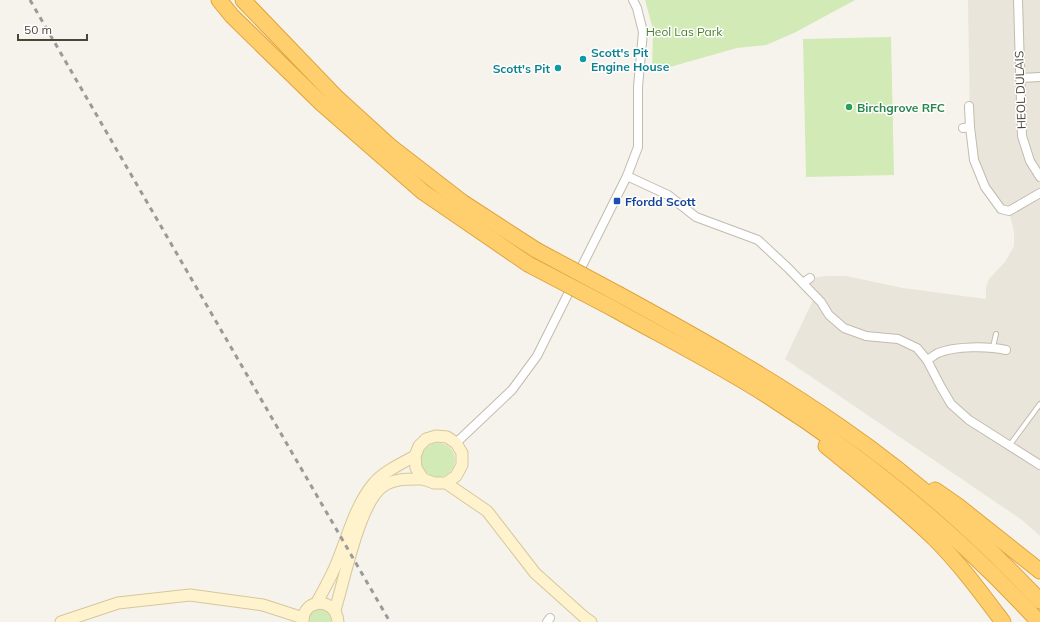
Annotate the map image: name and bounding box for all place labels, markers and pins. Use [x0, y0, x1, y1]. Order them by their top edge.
place label: Scott's Pit Engine House [591, 45, 670, 74]
marker: Scott's Pit Engine House [578, 54, 588, 64]
place label: Scott's Pit [493, 61, 550, 76]
marker: Scott's Pit [553, 63, 563, 73]
place label: Birchgrove RFC [857, 100, 945, 115]
marker: Birchgrove RFC [844, 102, 854, 112]
place label: Ffordd Scott [625, 194, 696, 209]
marker: Ffordd Scott [612, 196, 622, 206]

